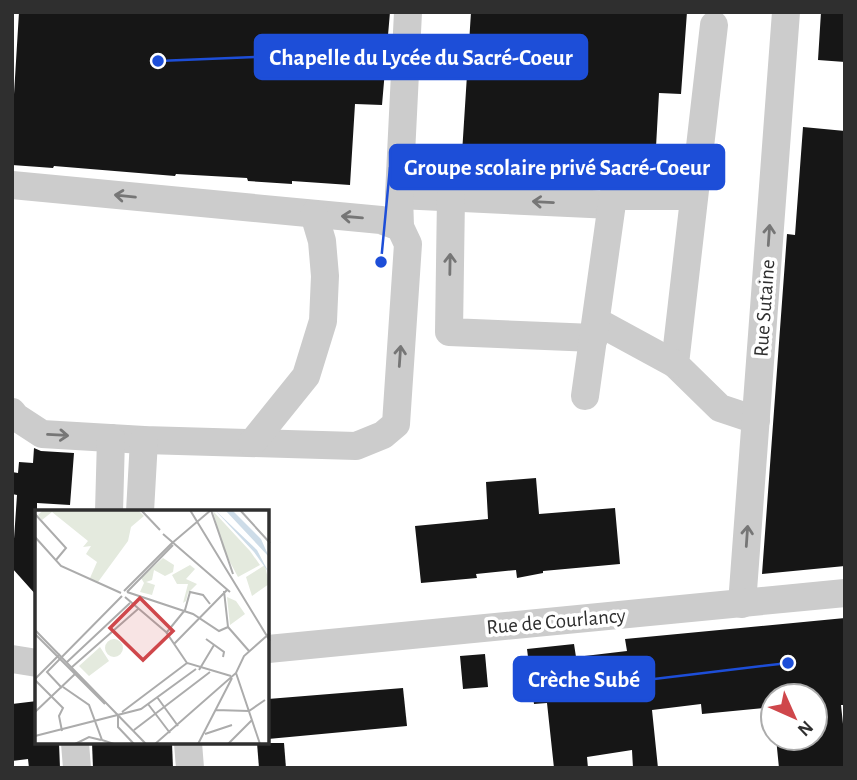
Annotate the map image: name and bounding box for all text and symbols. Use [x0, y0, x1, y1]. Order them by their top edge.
callout: Chapelle du Lycée du Sacré-Coeur [255, 35, 587, 79]
text: Chapelle du Lycée du Sacré-Coeur [269, 47, 573, 70]
callout: Groupe scolaire privé Sacré-Coeur [390, 145, 724, 189]
text: Groupe scolaire privé Sacré-Coeur [404, 157, 710, 180]
one-way arrow [115, 189, 137, 202]
one-way arrow [532, 195, 555, 208]
one-way arrow [341, 210, 364, 223]
one-way arrow [763, 224, 776, 247]
one-way arrow [443, 253, 457, 276]
street label: Rue Sutaine [751, 259, 778, 357]
one-way arrow [394, 345, 407, 368]
one-way arrow [46, 428, 69, 441]
inset map [35, 510, 270, 745]
one-way arrow [741, 525, 754, 547]
street label: Rue de Courlancy [486, 605, 627, 638]
callout: Crèche Subé [514, 657, 654, 701]
text: Crèche Subé [528, 669, 640, 692]
north arrow [759, 682, 829, 752]
text: N [794, 717, 816, 739]

